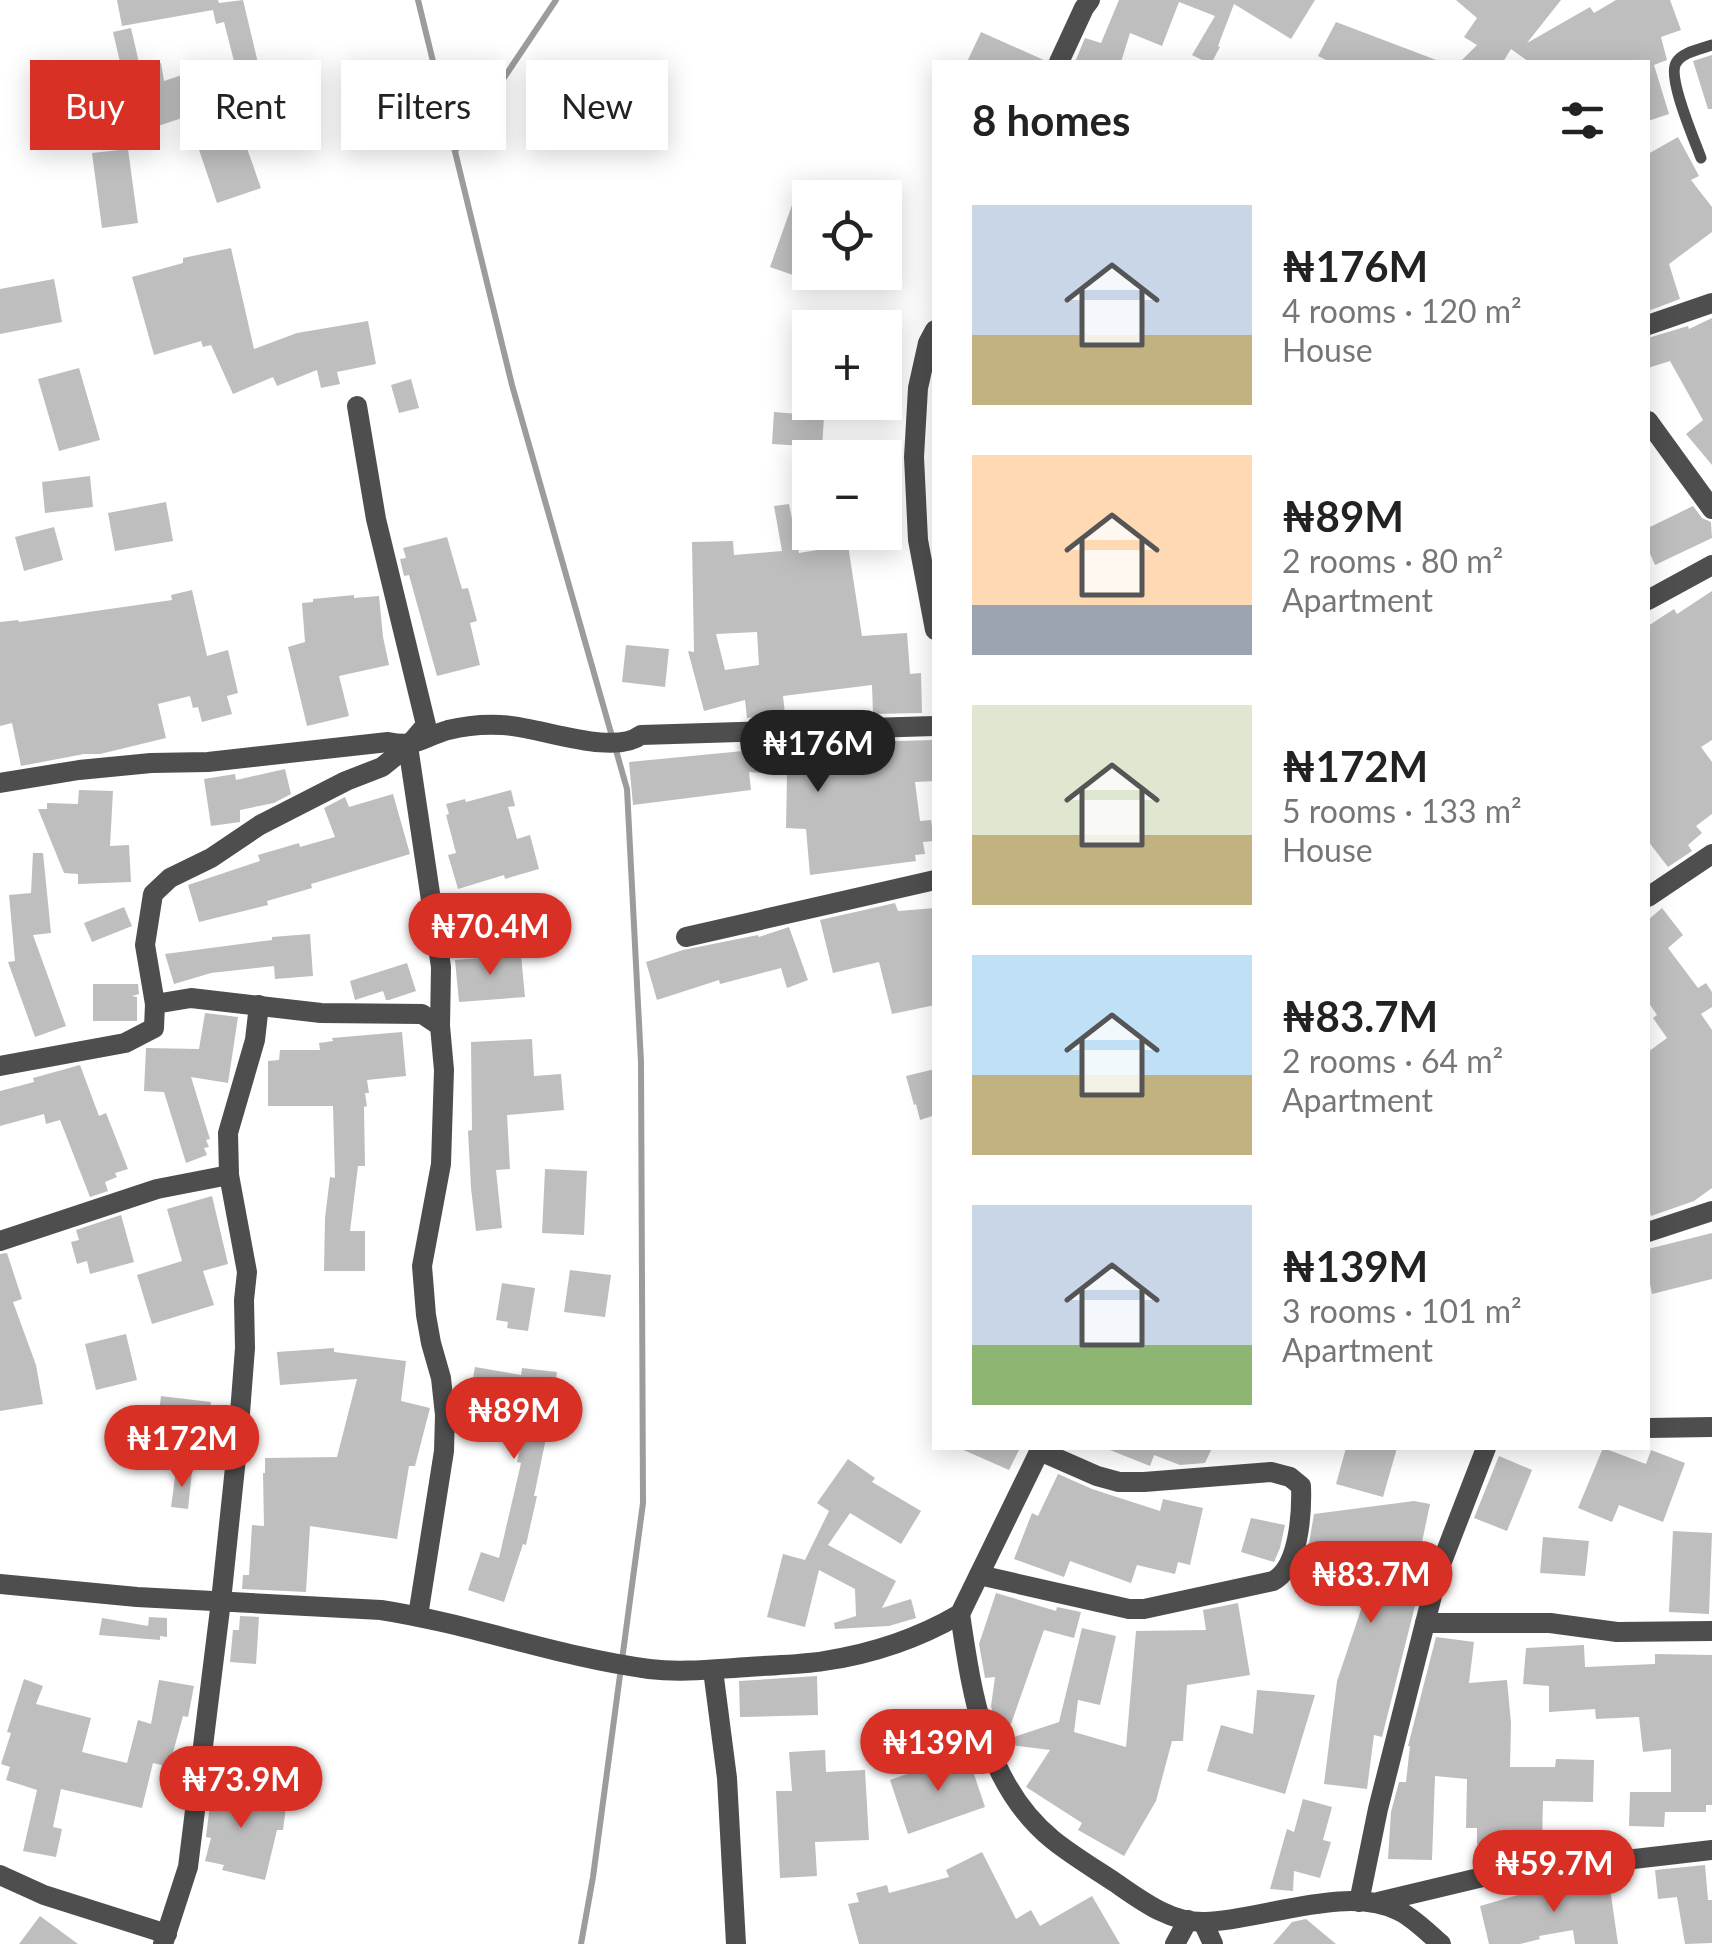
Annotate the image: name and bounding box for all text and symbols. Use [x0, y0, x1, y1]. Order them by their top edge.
chip: Buy [30, 60, 160, 150]
chip: Rent [180, 60, 321, 150]
chip: Filters [341, 60, 506, 150]
chip: New [526, 60, 668, 150]
icon: filters [1555, 93, 1610, 148]
text: 8 homes [972, 95, 1130, 145]
map controls [792, 180, 902, 550]
button: locate [792, 180, 902, 290]
text: ₦176M [1282, 241, 1428, 291]
icon: home [1052, 245, 1172, 365]
text: 4 rooms · 120 m² [1282, 291, 1522, 330]
button: + [792, 310, 902, 420]
text: House [1282, 330, 1373, 369]
button: − [792, 440, 902, 550]
text: ₦89M [1282, 491, 1404, 541]
icon: home [1052, 495, 1172, 615]
text: 2 rooms · 80 m² [1282, 541, 1503, 580]
text: Apartment [1282, 580, 1433, 619]
pin: ₦176M [748, 710, 888, 795]
text: ₦176M [762, 723, 874, 762]
text: ₦172M [1282, 741, 1428, 791]
icon: home [1052, 745, 1172, 865]
text: 5 rooms · 133 m² [1282, 791, 1522, 830]
text: House [1282, 830, 1373, 869]
pin: ₦70.4M [409, 893, 571, 978]
text: ₦70.4M [430, 906, 550, 945]
text: ₦83.7M [1282, 991, 1438, 1041]
icon: home [1052, 995, 1172, 1115]
text: 2 rooms · 64 m² [1282, 1041, 1503, 1080]
text: Apartment [1282, 1080, 1433, 1119]
text: ₦139M [1282, 1241, 1428, 1291]
icon: home [1052, 1245, 1172, 1365]
text: 3 rooms · 101 m² [1282, 1291, 1522, 1330]
text: Apartment [1282, 1330, 1433, 1369]
pin: ₦89M [455, 1377, 573, 1462]
text: ₦89M [468, 1390, 560, 1429]
pin: ₦172M [112, 1405, 252, 1490]
text: ₦172M [126, 1418, 238, 1457]
pin: ₦83.7M [1290, 1541, 1452, 1626]
text: ₦83.7M [1311, 1554, 1431, 1593]
pin: ₦139M [868, 1709, 1008, 1794]
text: ₦139M [882, 1722, 994, 1761]
pin: ₦73.9M [160, 1746, 322, 1831]
text: ₦73.9M [181, 1759, 301, 1798]
pin: ₦59.7M [1473, 1830, 1635, 1915]
text: ₦59.7M [1494, 1843, 1614, 1882]

